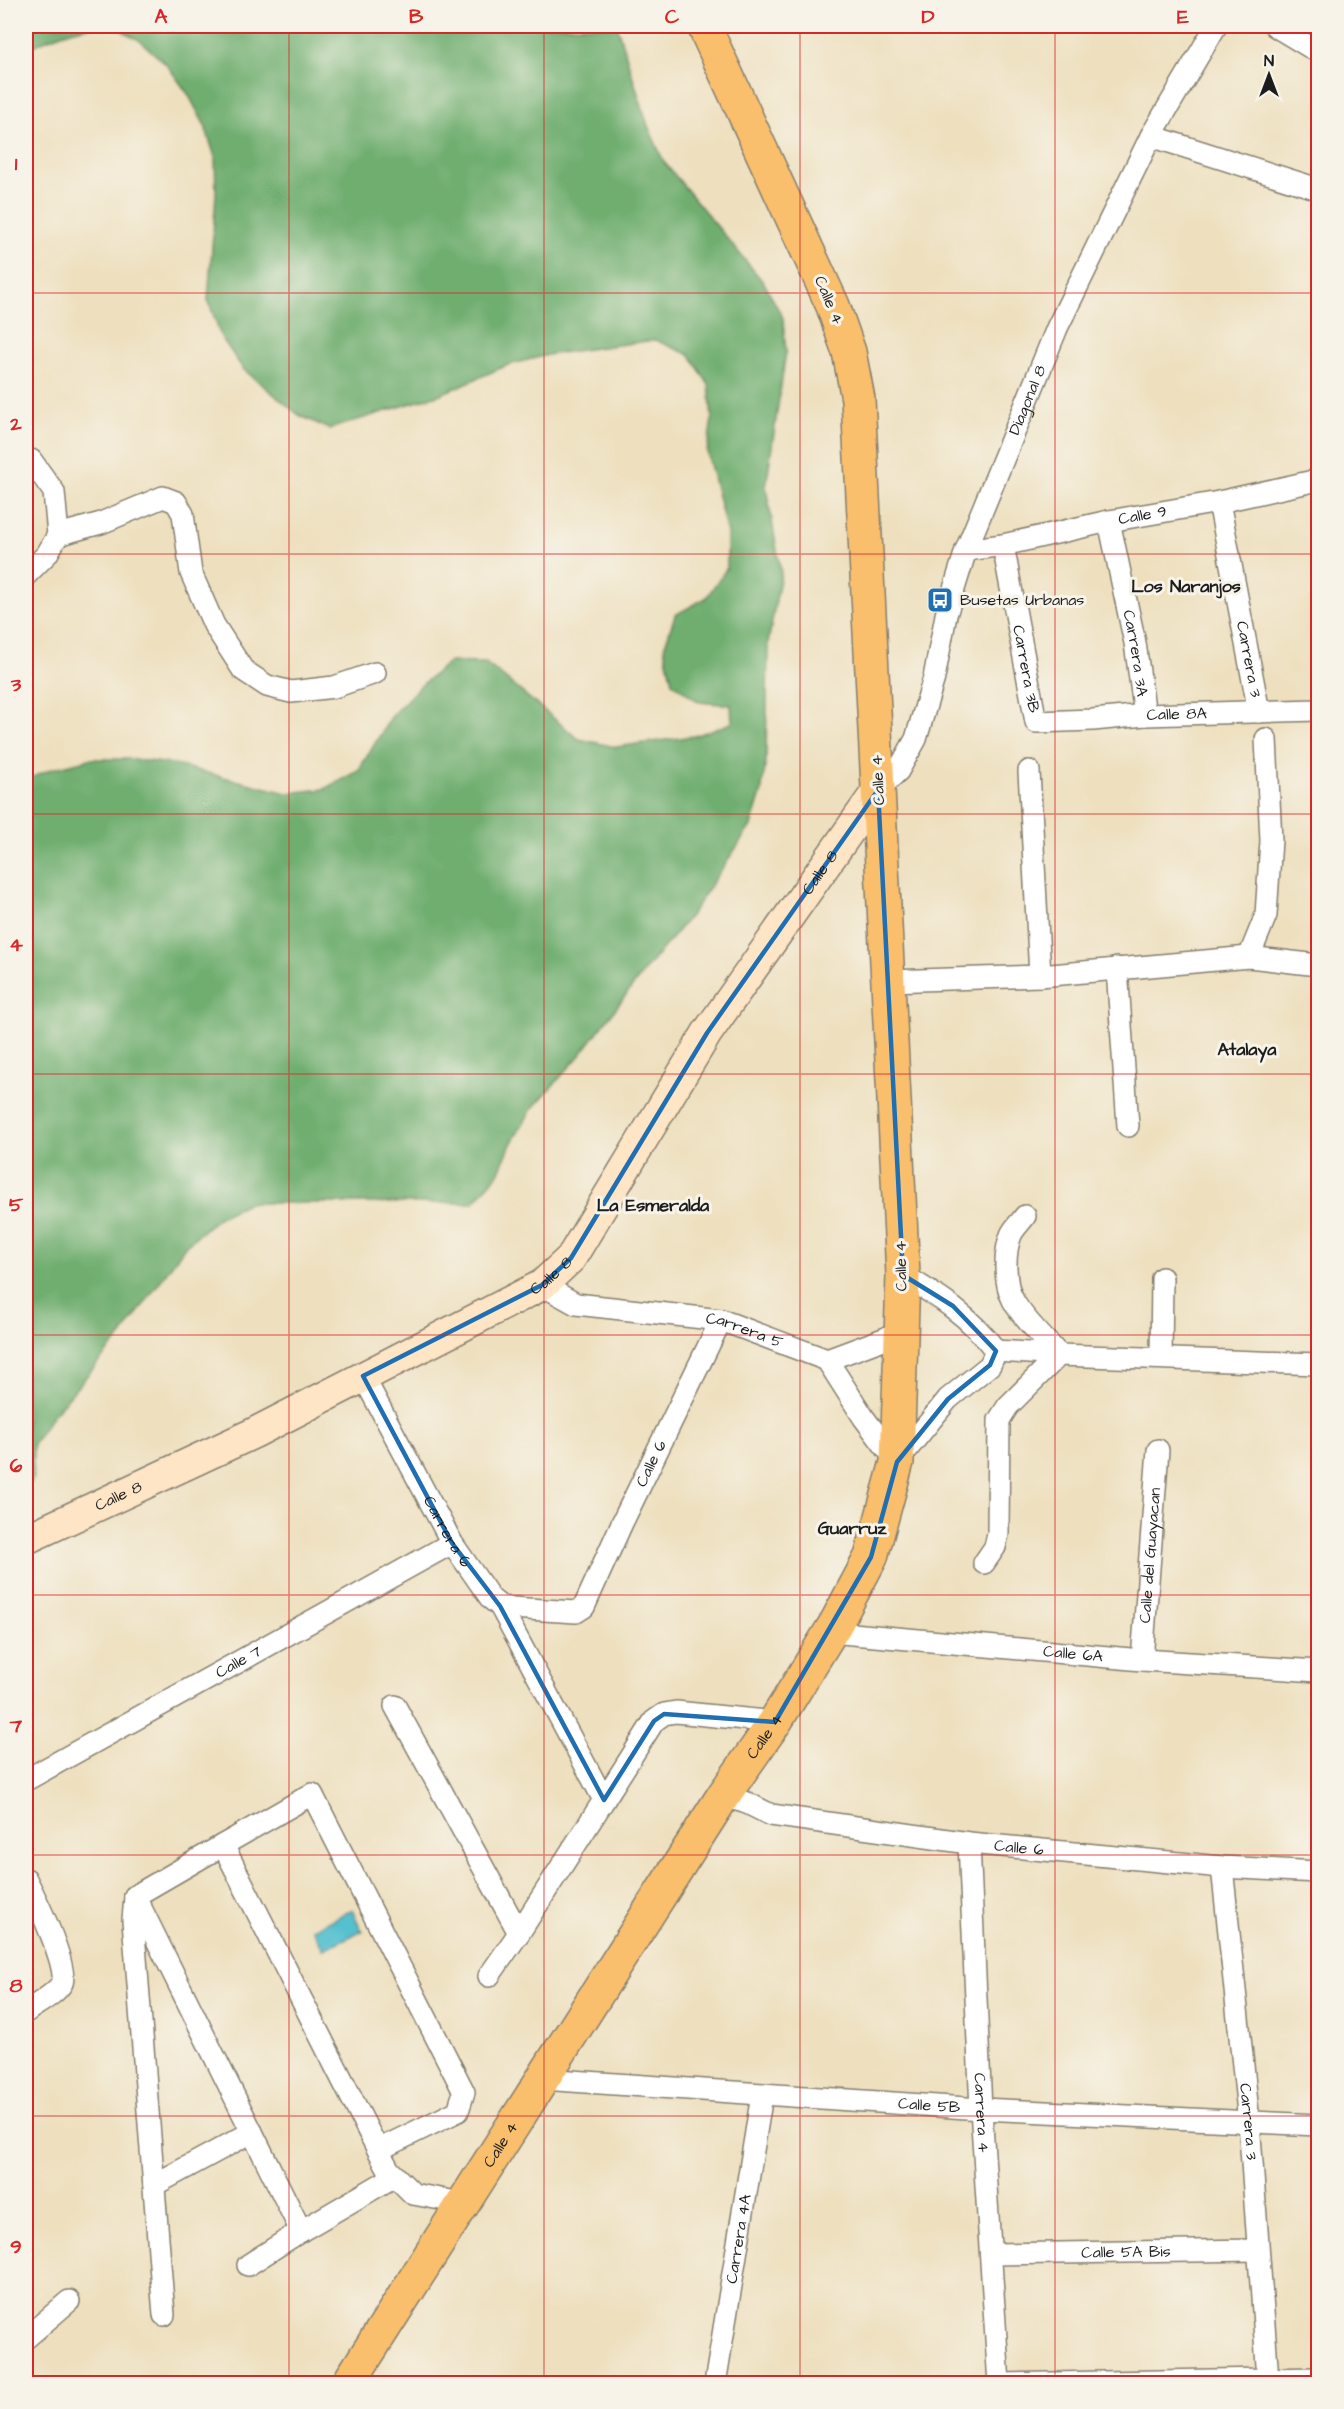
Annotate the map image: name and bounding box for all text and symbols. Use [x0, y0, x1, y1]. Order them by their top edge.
text: A [155, 3, 168, 31]
text: B [409, 3, 424, 31]
text: C [665, 3, 680, 31]
text: D [922, 3, 935, 31]
text: E [1177, 3, 1189, 31]
north arrow [1239, 45, 1299, 105]
text: N [1264, 50, 1274, 72]
text: 1 [15, 150, 18, 178]
street label: Calle 4 [809, 272, 849, 328]
street label: Diagonal 8 [1003, 362, 1052, 438]
text: 2 [9, 410, 22, 438]
street label: Calle 9 [1117, 500, 1168, 530]
district label: Los Naranjos [1131, 574, 1241, 599]
bus stop icon: Busetas Urbanas [925, 585, 955, 615]
place label: Busetas Urbanas [960, 589, 1084, 611]
street label: Carrera 3A [1117, 608, 1153, 698]
street label: Carrera 3 [1231, 619, 1267, 699]
street label: Carrera 3B [1007, 623, 1045, 715]
text: 3 [10, 671, 22, 699]
street label: Calle 8A [1146, 702, 1207, 726]
street label: Calle 4 [866, 754, 890, 806]
street label: Calle 8 [797, 846, 843, 899]
text: 4 [9, 931, 23, 959]
district label: Atalaya [1218, 1037, 1277, 1063]
text: 5 [9, 1191, 24, 1219]
district label: La Esmeralda [597, 1193, 710, 1218]
street label: Calle 4 [890, 1240, 912, 1291]
street label: Calle 8 [526, 1251, 577, 1300]
street label: Carrera 5 [705, 1307, 787, 1354]
street label: Calle 6 [630, 1436, 672, 1491]
text: 6 [10, 1452, 23, 1480]
street label: Calle 8 [91, 1475, 146, 1517]
street label: Calle del Guayacan [1134, 1487, 1166, 1624]
street label: Carrera 6 [418, 1492, 477, 1572]
district label: Guarruz [818, 1516, 887, 1541]
street label: Calle 7 [211, 1640, 265, 1683]
street label: Calle 6A [1042, 1640, 1104, 1667]
street label: Calle 4 [741, 1710, 788, 1764]
text: 7 [9, 1712, 23, 1740]
street label: Calle 6 [993, 1834, 1045, 1861]
text: 8 [10, 1972, 23, 2000]
street label: Carrera 4 [968, 2072, 995, 2153]
street label: Carrera 3 [1234, 2082, 1263, 2161]
street label: Calle 5B [897, 2092, 962, 2119]
street label: Calle 4 [478, 2117, 524, 2172]
street label: Carrera 4A [720, 2193, 757, 2285]
text: 9 [10, 2233, 22, 2261]
street label: Calle 5A Bis [1081, 2240, 1171, 2264]

